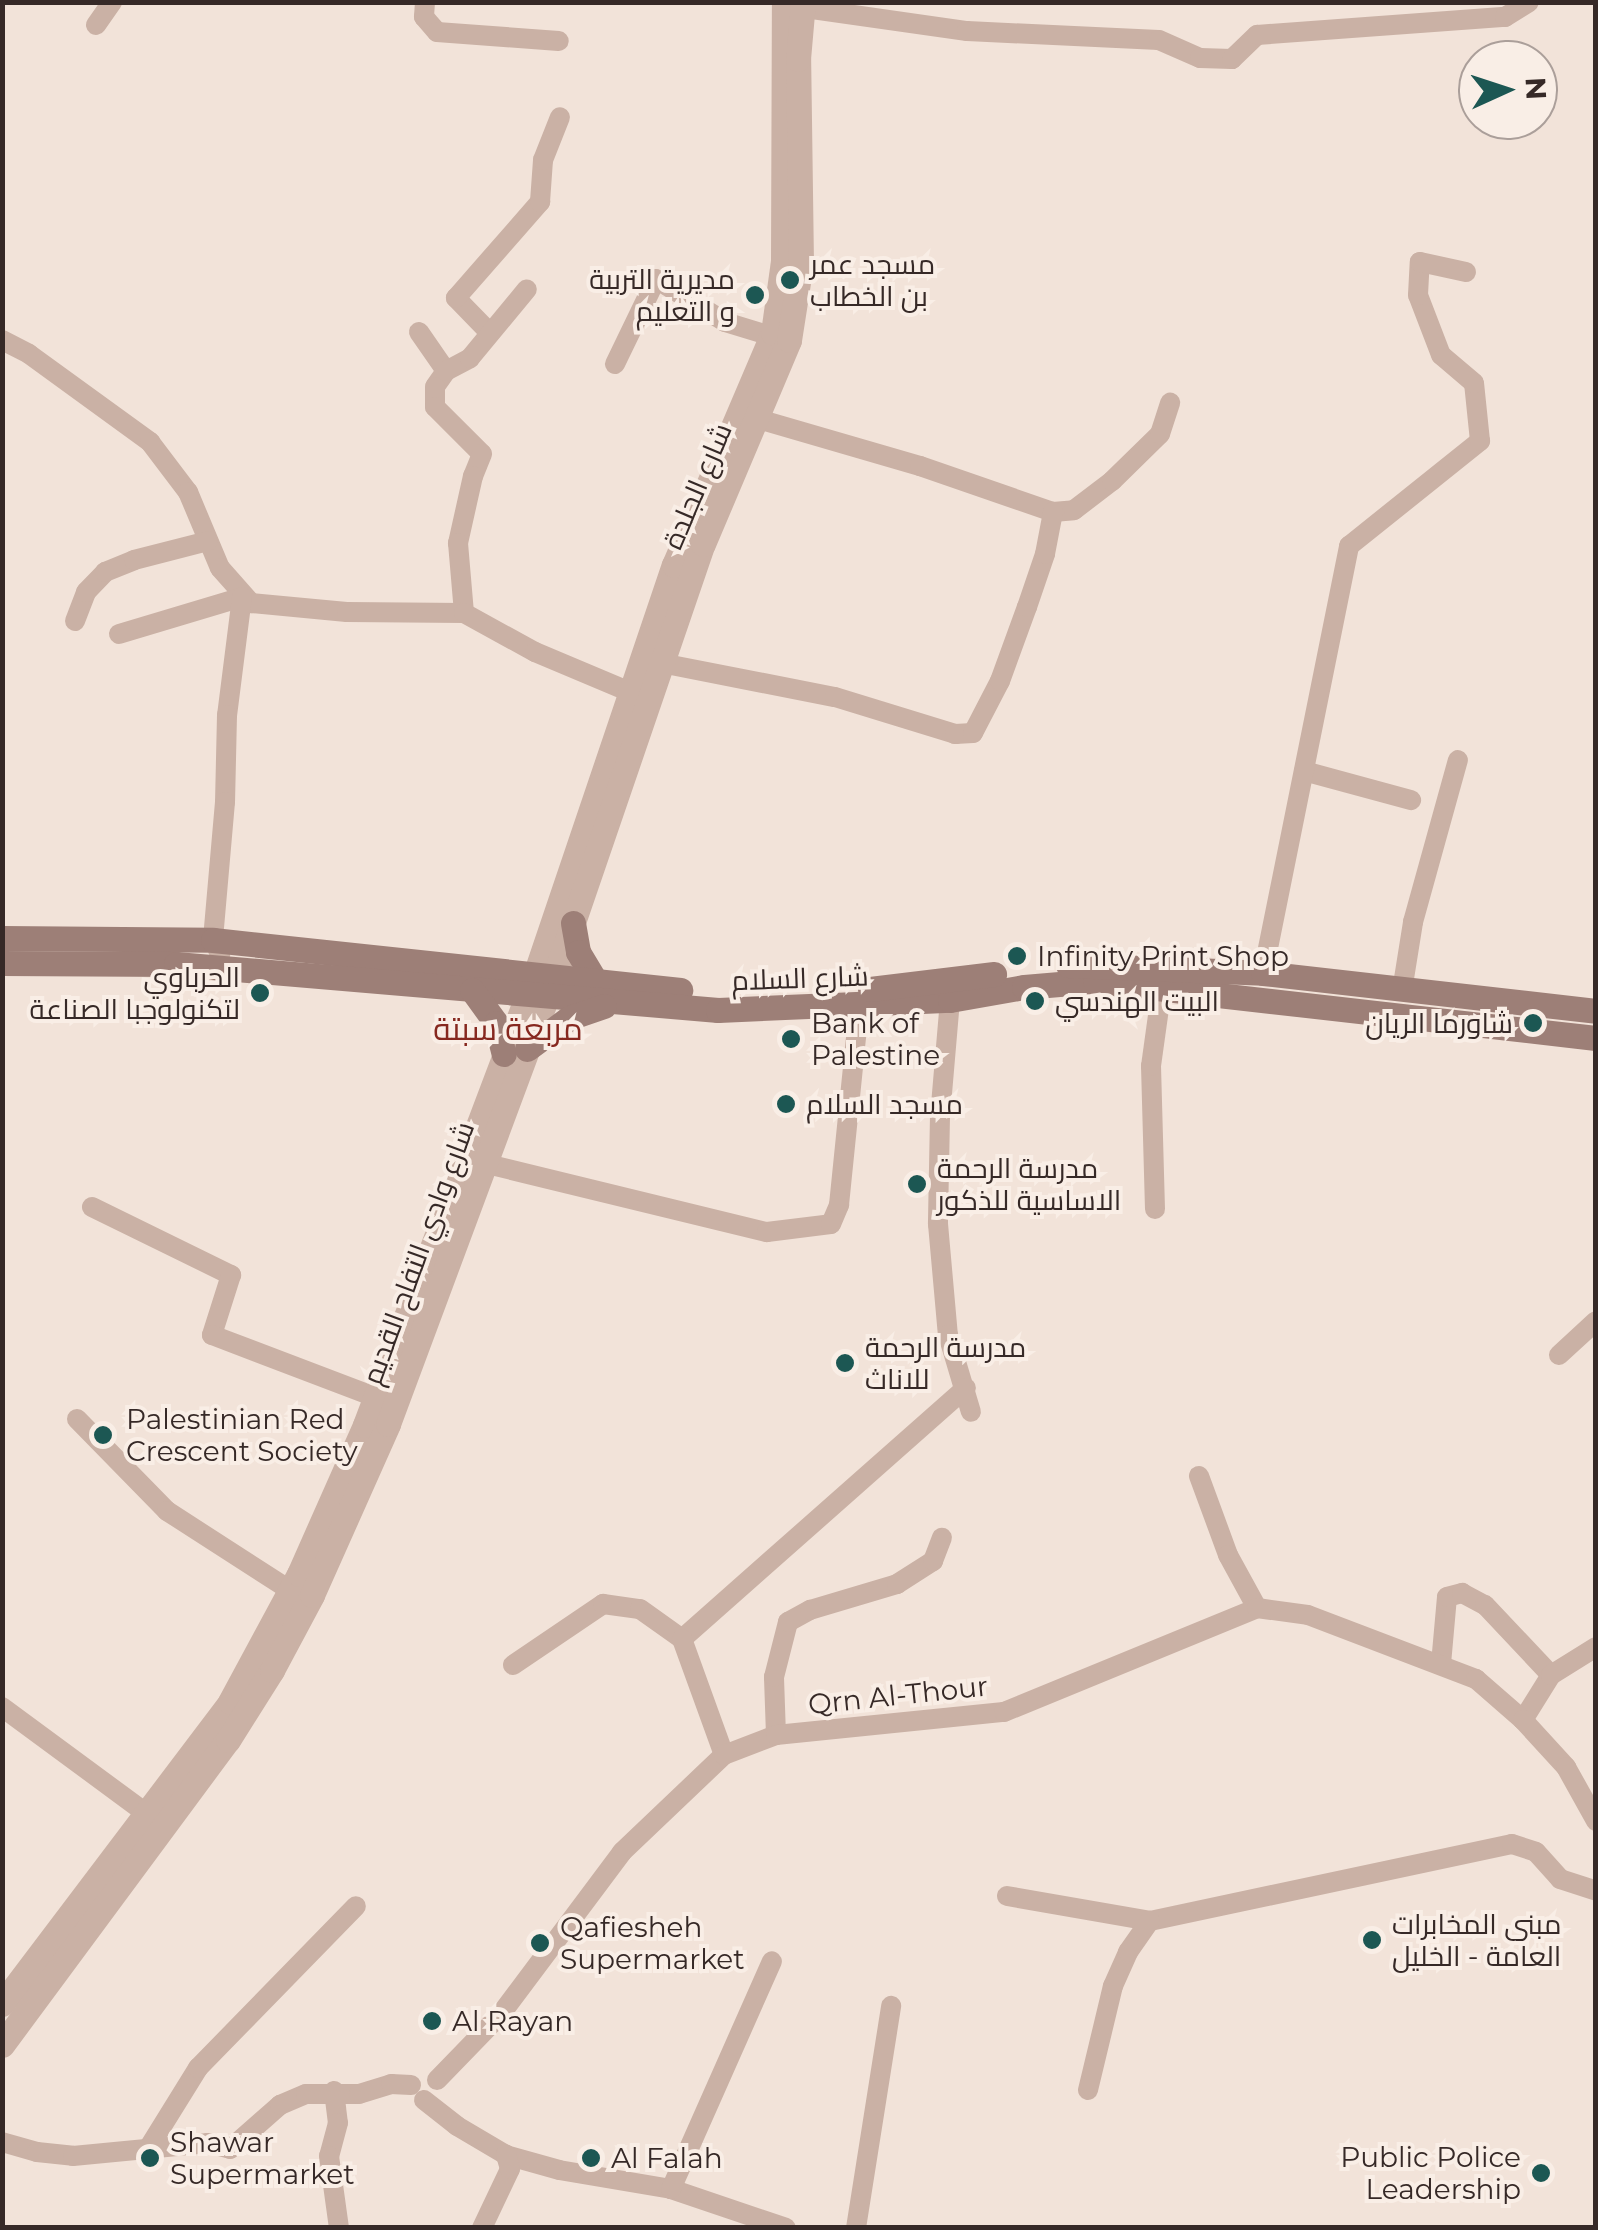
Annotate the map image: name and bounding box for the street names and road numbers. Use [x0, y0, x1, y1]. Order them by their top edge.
street label: شارع الجلدة [655, 418, 739, 554]
street label: شارع السلام [731, 959, 869, 997]
street label: شارع وادي التفاح القديم [355, 1117, 481, 1389]
street label: Qrn Al-Thour [806, 1669, 990, 1721]

